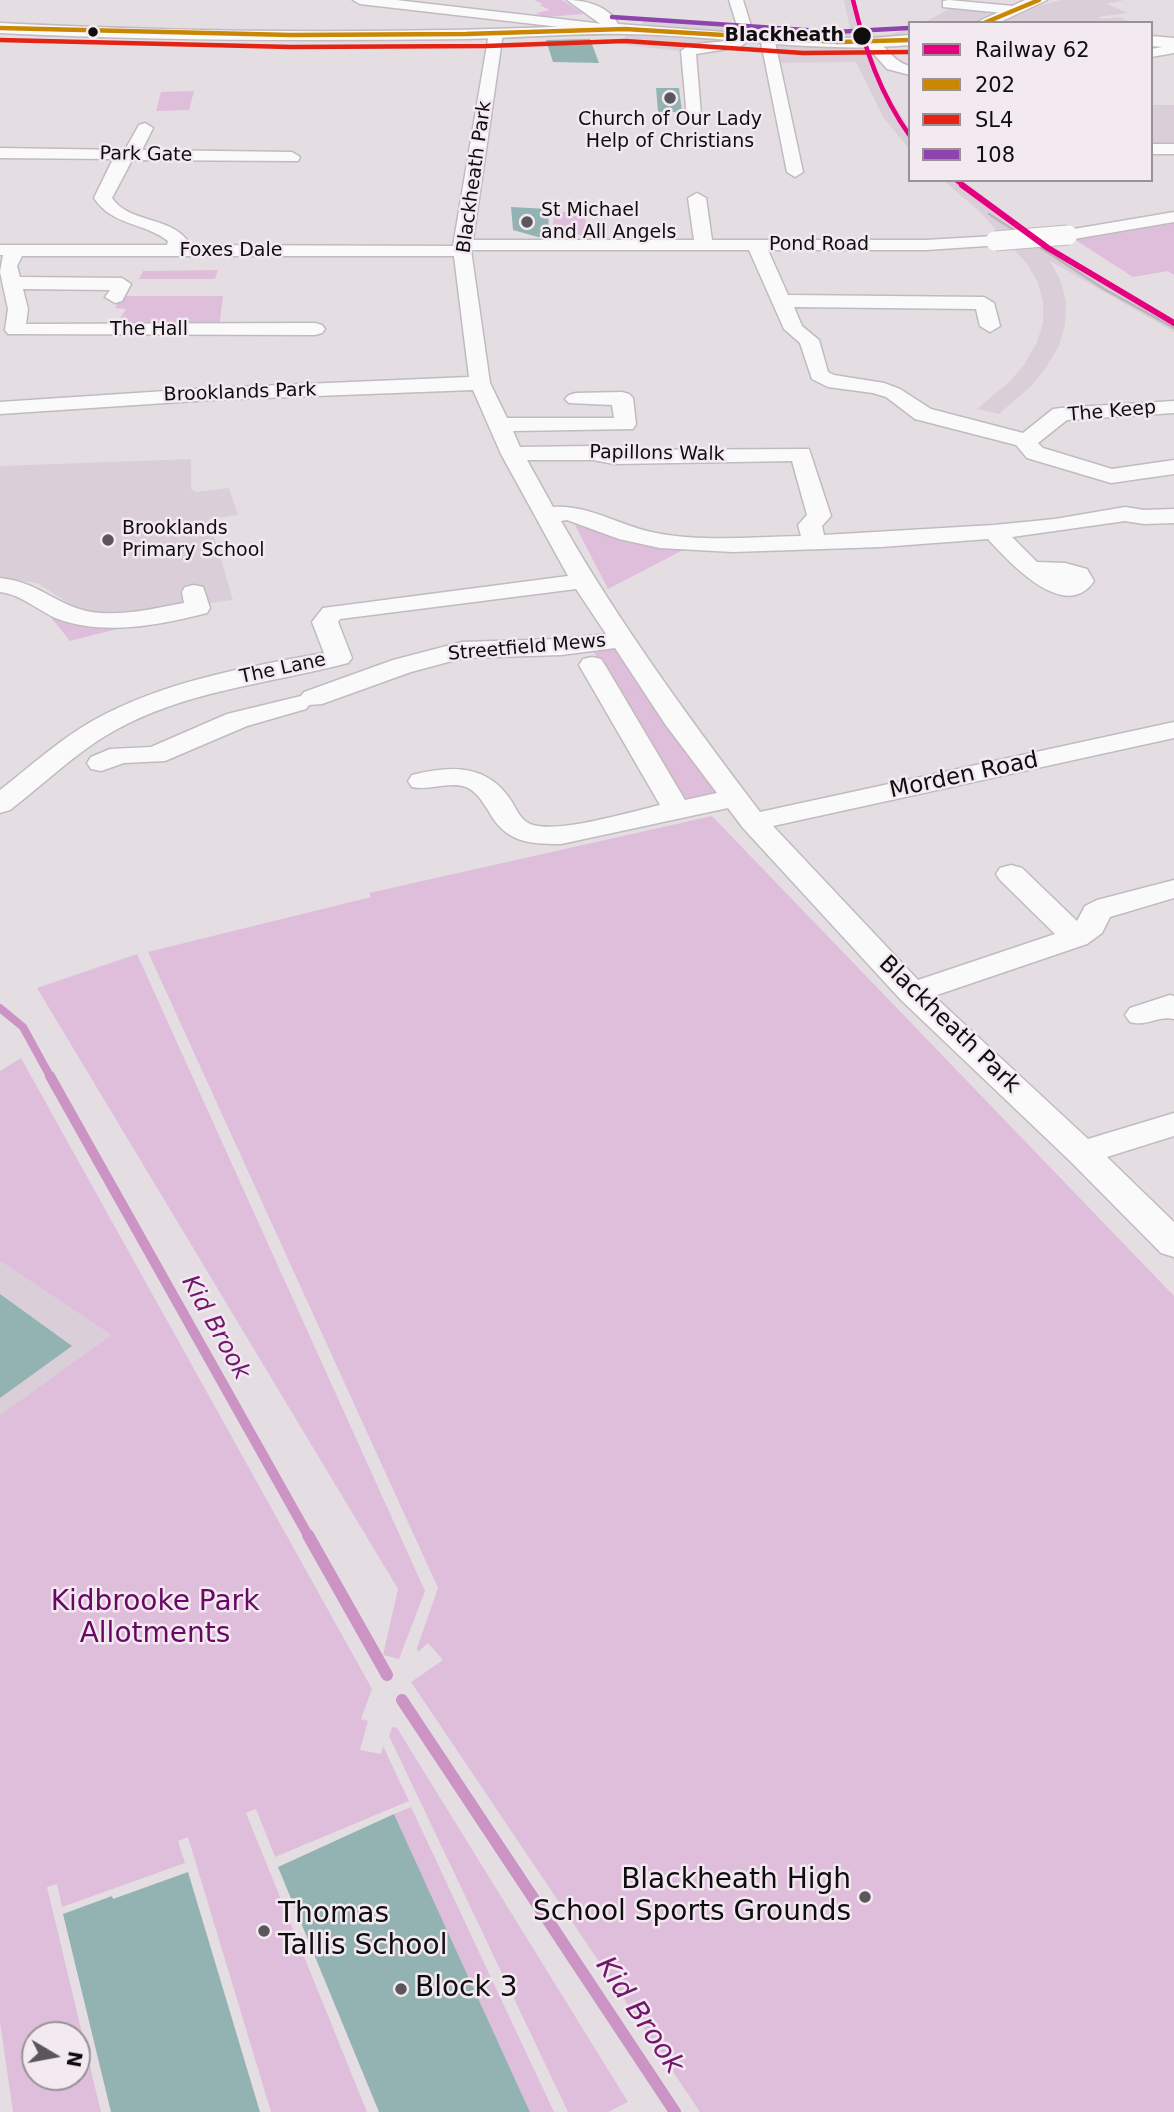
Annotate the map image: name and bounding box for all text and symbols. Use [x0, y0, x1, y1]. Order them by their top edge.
legend [908, 21, 1153, 182]
unlabelled marker [86, 25, 100, 39]
place label: Blackheath [724, 25, 844, 47]
marker: Blackheath [851, 25, 873, 47]
text: Railway 62 [975, 38, 1090, 62]
text: 202 [975, 73, 1015, 97]
marker: Church of Our Lady Help of Christians [662, 90, 678, 106]
street label: Blackheath Park [453, 99, 497, 255]
text: SL4 [975, 108, 1013, 132]
place label: Church of Our Lady Help of Christians [578, 109, 762, 153]
street label: Park Gate [100, 143, 192, 167]
text: 108 [975, 143, 1015, 167]
place label: St Michael and All Angels [541, 200, 676, 244]
marker: St Michael and All Angels [519, 214, 535, 230]
street label: Pond Road [769, 234, 869, 256]
street label: Foxes Dale [180, 240, 282, 262]
street label: The Hall [110, 319, 188, 341]
street label: Brooklands Park [163, 379, 317, 407]
street label: The Keep [1067, 397, 1157, 427]
street label: Papillons Walk [589, 441, 725, 467]
place label: Brooklands Primary School [122, 518, 265, 562]
marker: Brooklands Primary School [100, 532, 116, 548]
street label: Streetfield Mews [447, 630, 607, 666]
street label: The Lane [238, 649, 328, 689]
street label: Morden Road [887, 747, 1041, 805]
street label: Blackheath Park [873, 951, 1025, 1099]
water label: Kid Brook [175, 1271, 255, 1385]
park label: Kidbrooke Park Allotments [51, 1586, 259, 1652]
place label: Blackheath High School Sports Grounds [533, 1864, 851, 1930]
marker: Blackheath High School Sports Grounds [857, 1889, 873, 1905]
place label: Thomas Tallis School [278, 1898, 447, 1964]
marker: Thomas Tallis School [256, 1923, 272, 1939]
water label: Kid Brook [588, 1951, 690, 2081]
place label: Block 3 [415, 1972, 517, 2006]
marker: Block 3 [393, 1981, 409, 1997]
north arrow [21, 2021, 91, 2091]
text: N [62, 2050, 87, 2069]

